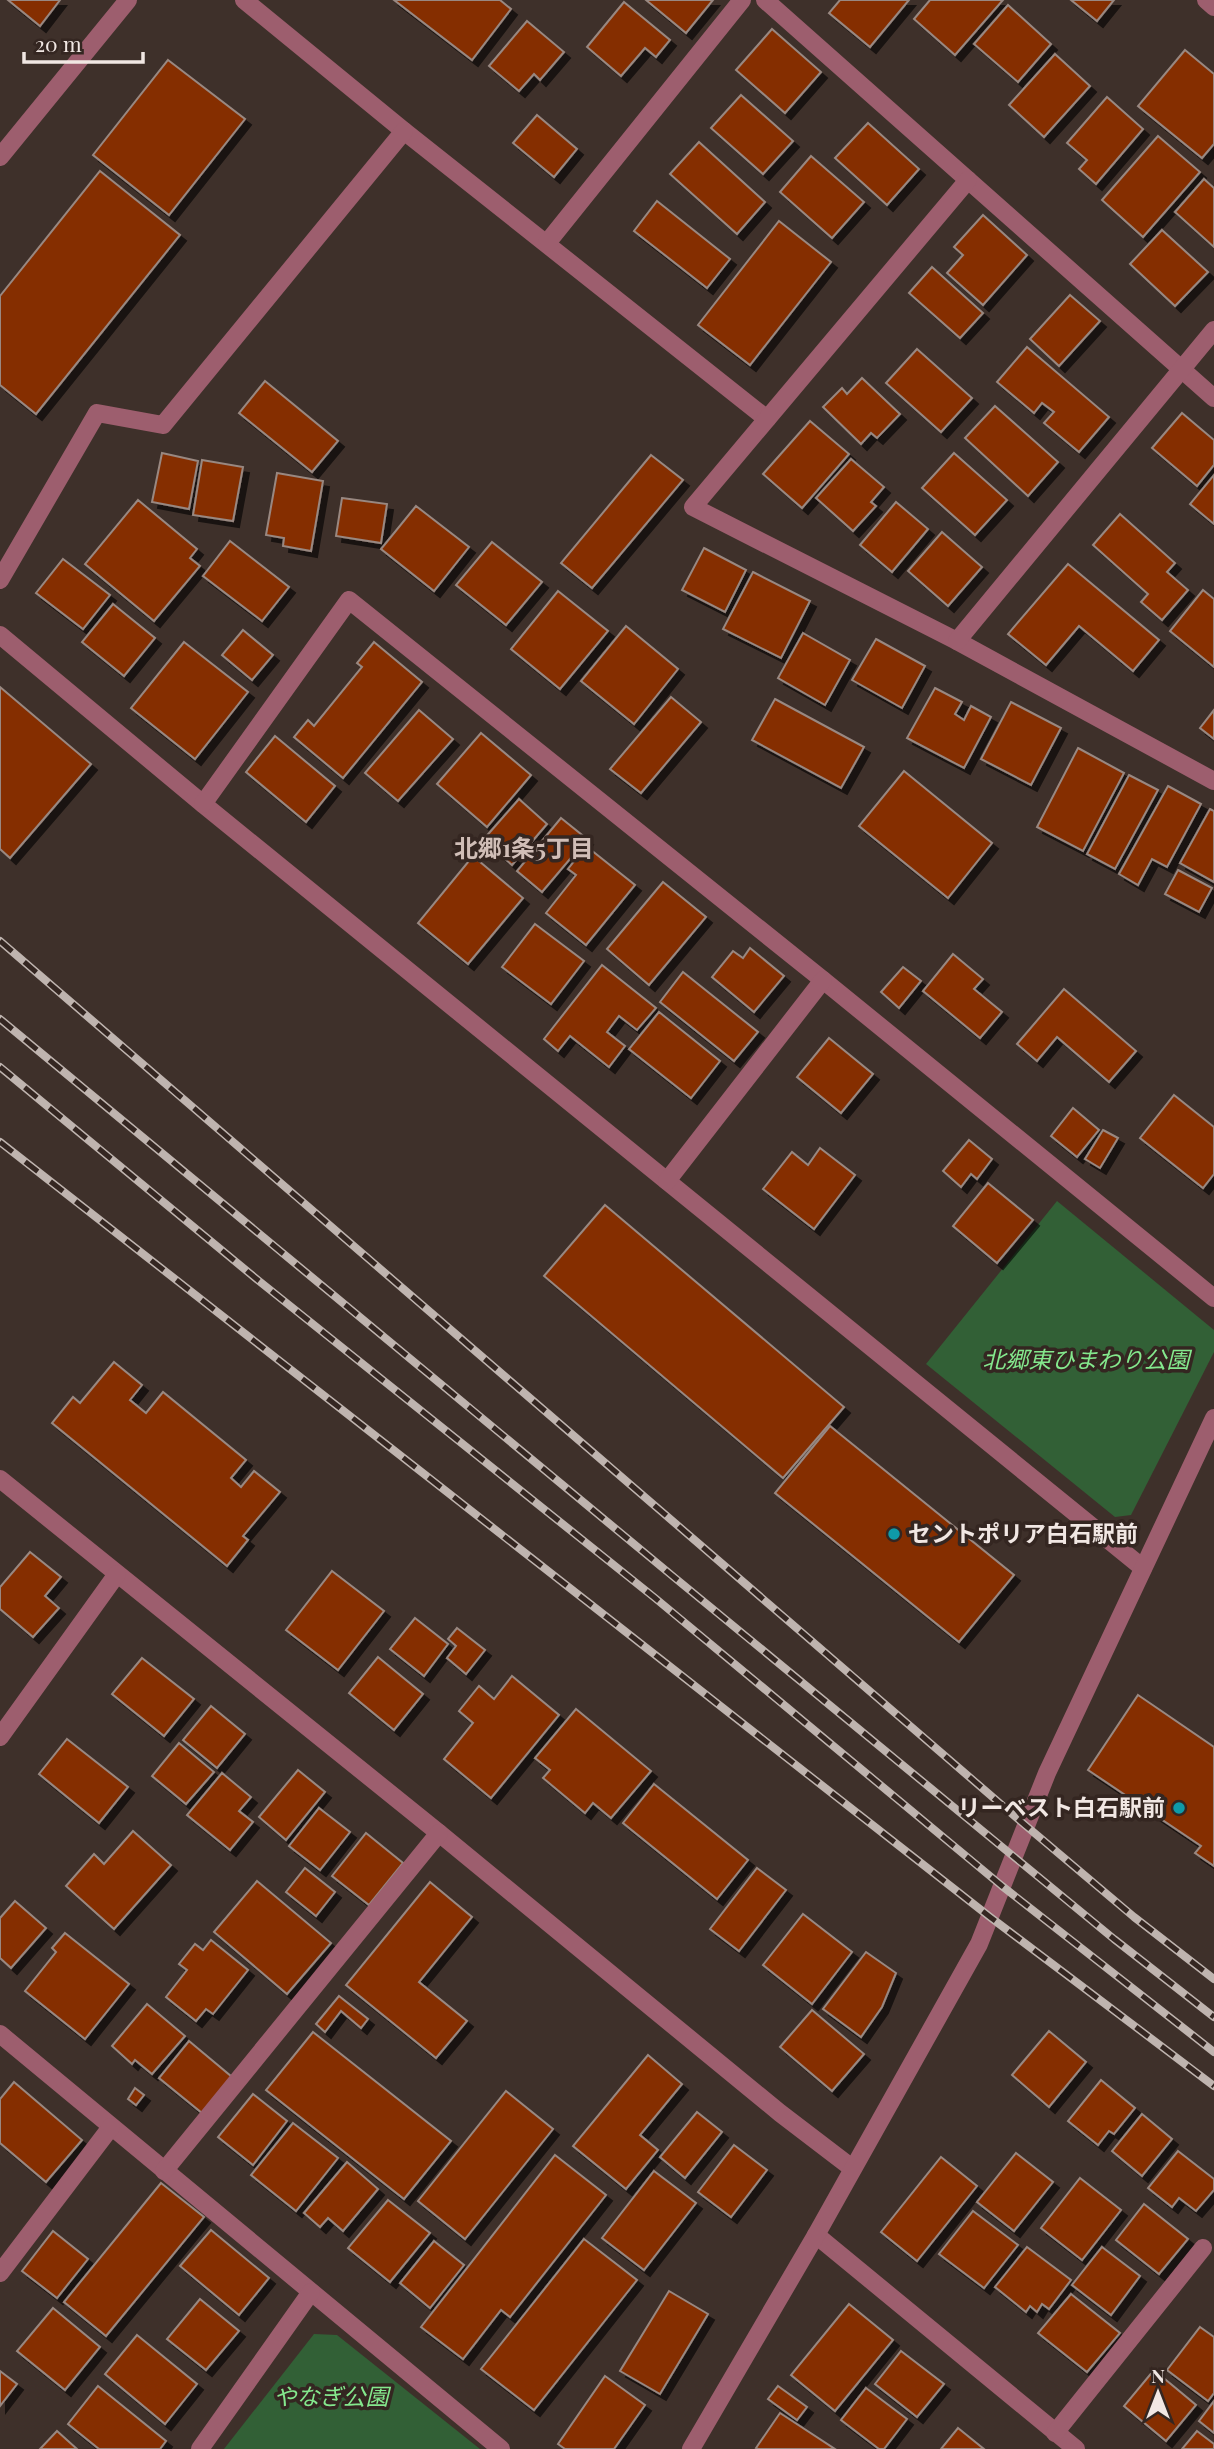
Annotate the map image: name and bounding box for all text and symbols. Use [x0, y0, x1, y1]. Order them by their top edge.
scale bar [24, 21, 144, 65]
text: 20 m [35, 29, 82, 57]
district label: 北郷1条5丁目 [454, 831, 594, 863]
park label: 北郷東ひまわり公園 [983, 1343, 1193, 1374]
place label: セントポリア白石駅前 [908, 1517, 1138, 1548]
marker: セントポリア白石駅前 [886, 1526, 902, 1542]
place label: リーベスト白石駅前 [958, 1791, 1165, 1822]
marker: リーベスト白石駅前 [1171, 1800, 1187, 1816]
north arrow [1123, 2358, 1193, 2428]
text: N [1151, 2362, 1165, 2388]
park label: やなぎ公園 [274, 2380, 392, 2411]

